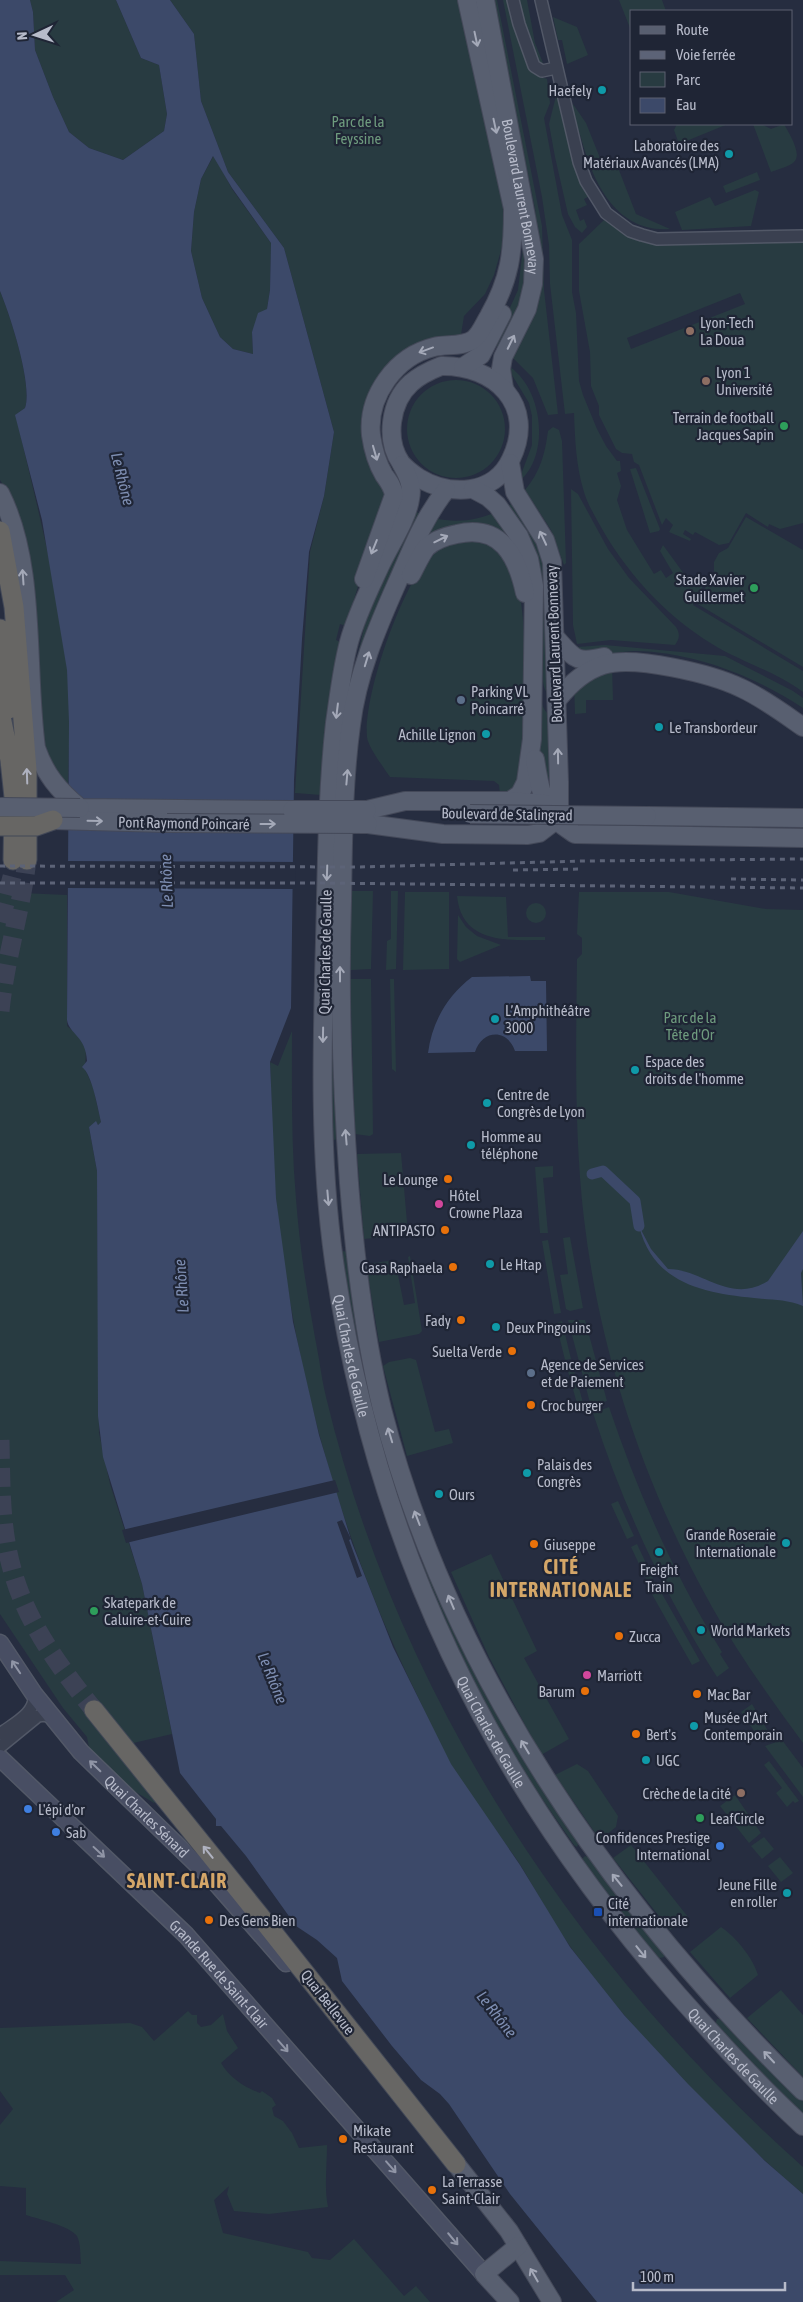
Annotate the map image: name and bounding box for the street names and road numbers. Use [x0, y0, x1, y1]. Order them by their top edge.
street label: Boulevard Laurent Bonnevay [499, 117, 543, 275]
street label: Boulevard Laurent Bonnevay [543, 565, 565, 723]
street label: Boulevard de Stalingrad [441, 804, 573, 824]
street label: Pont Raymond Poincaré [118, 813, 250, 833]
street label: Quai Charles de Gaulle [315, 889, 335, 1014]
street label: Quai Charles de Gaulle [331, 1293, 373, 1419]
street label: Quai Charles de Gaulle [454, 1673, 530, 1791]
street label: Quai Charles Sénard [101, 1771, 193, 1861]
street label: Grande Rue de Saint-Clair [167, 1916, 273, 2032]
street label: Quai Bellevue [298, 1966, 359, 2038]
street label: Quai Charles de Gaulle [685, 2004, 783, 2107]

